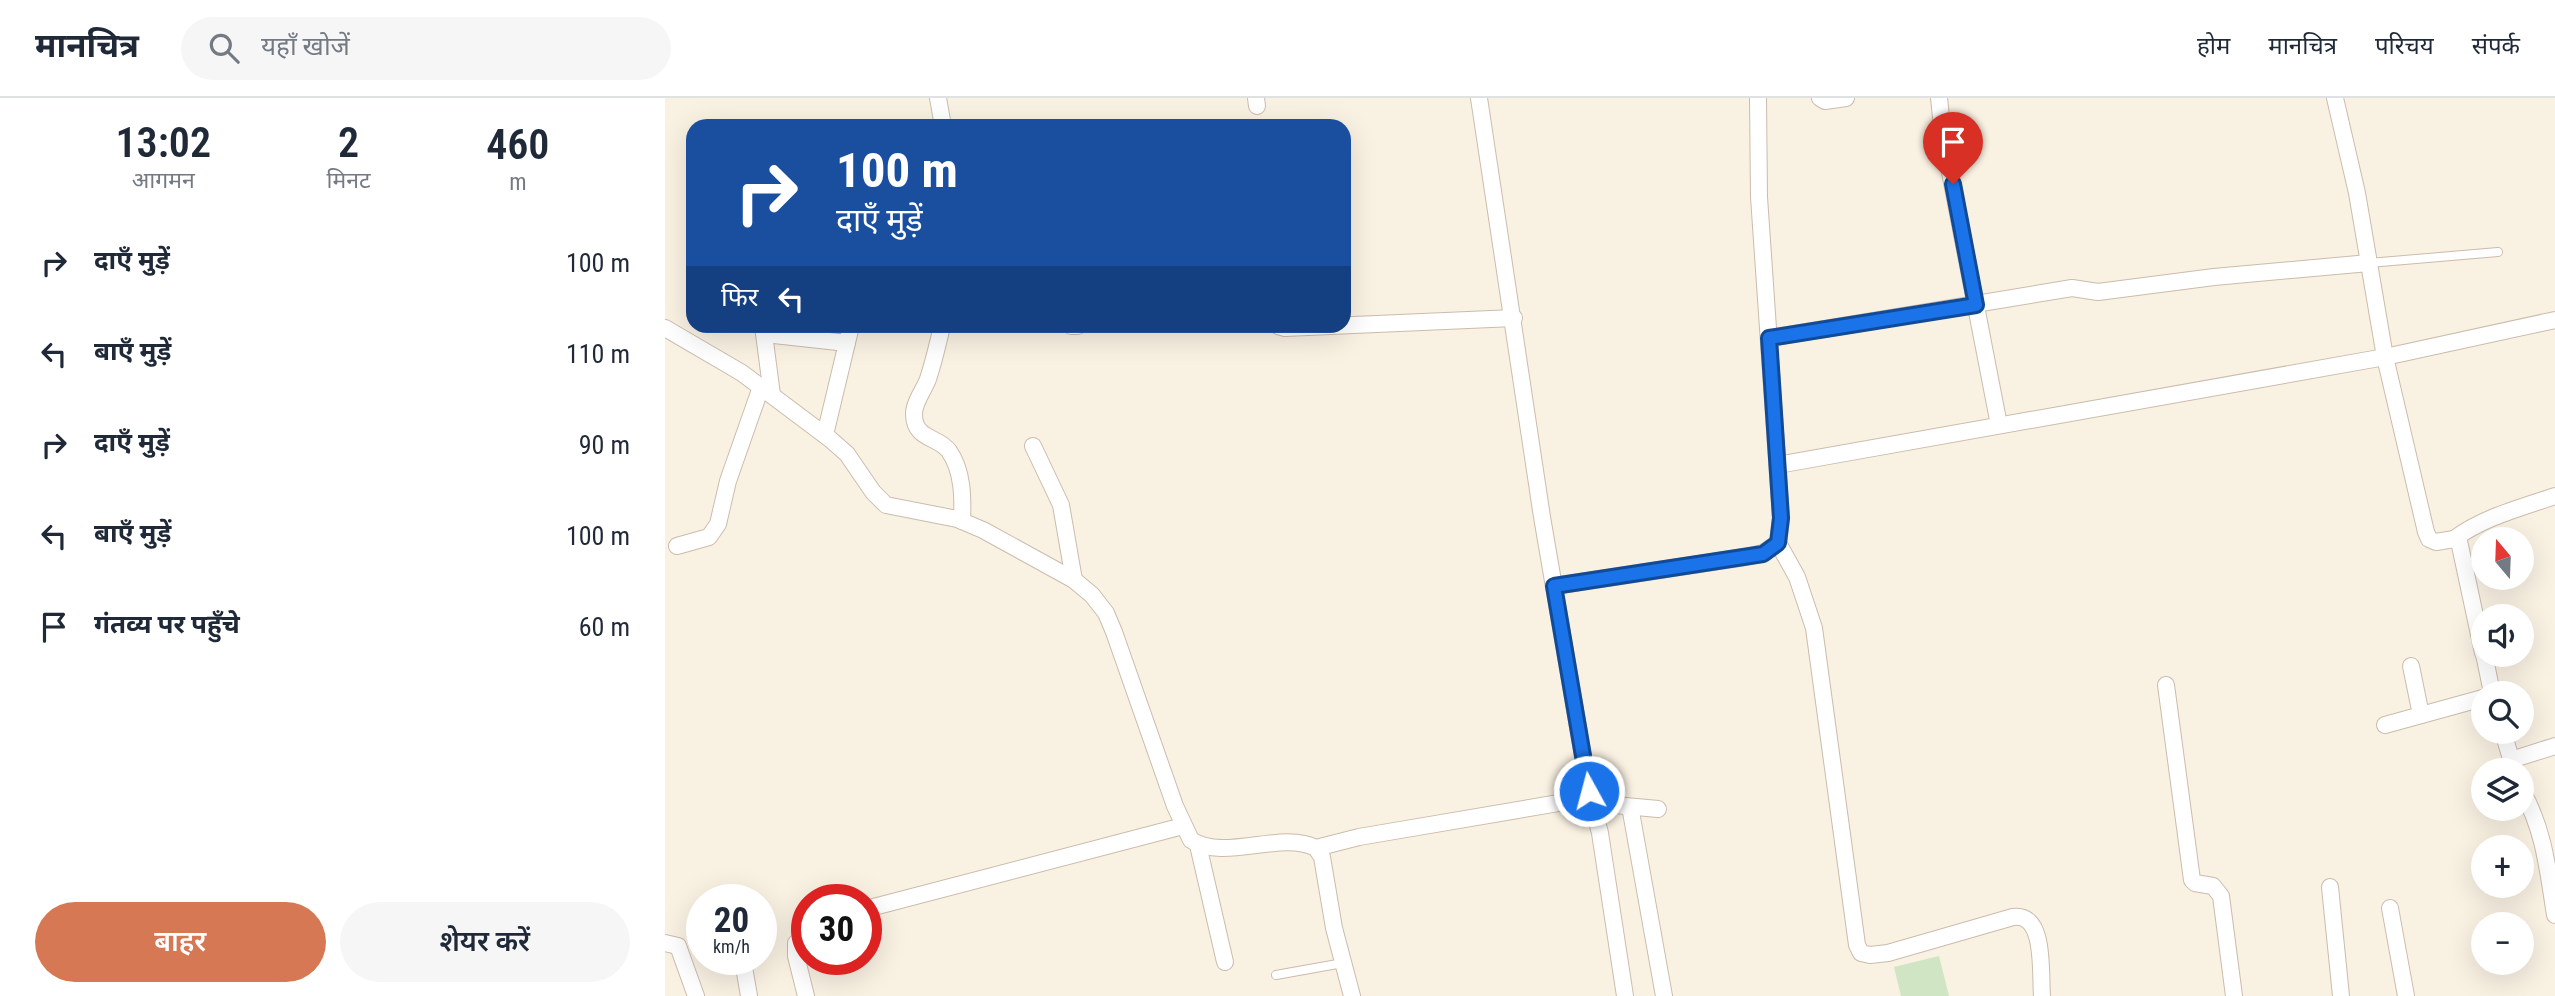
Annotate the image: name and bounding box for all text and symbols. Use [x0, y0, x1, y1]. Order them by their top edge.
search box [181, 17, 671, 80]
text: मानचित्र [35, 26, 139, 65]
icon: search [205, 29, 243, 67]
text: यहाँ खोजें [261, 31, 350, 61]
text: होम [2197, 32, 2230, 60]
text: मानचित्र [2268, 32, 2337, 60]
text: परिचय [2375, 32, 2434, 60]
text: संपर्क [2472, 32, 2520, 60]
pin [1923, 112, 1983, 184]
text: 13:02 [115, 118, 211, 167]
text: 2 [338, 118, 359, 167]
text: 460 [486, 120, 550, 169]
icon: arrive [1934, 123, 1972, 161]
text: 100 m [836, 142, 958, 199]
icon: right [721, 147, 812, 238]
text: आगमन [132, 167, 195, 194]
text: मिनट [327, 167, 371, 194]
text: m [509, 169, 526, 196]
text: दाएँ मुड़ें [836, 201, 923, 239]
icon: right [35, 244, 73, 282]
text: दाएँ मुड़ें [94, 245, 170, 275]
text: 100 m [566, 248, 630, 278]
icon: left [772, 280, 810, 318]
text: फिर [721, 282, 758, 312]
icon: left [35, 335, 73, 373]
text: बाएँ मुड़ें [94, 336, 171, 366]
text: 110 m [566, 339, 630, 369]
icon: right [35, 426, 73, 464]
text: दाएँ मुड़ें [94, 427, 170, 457]
text: 90 m [579, 430, 630, 460]
icon: left [35, 517, 73, 555]
text: बाएँ मुड़ें [94, 518, 171, 548]
text: 100 m [566, 521, 630, 551]
north arrow [2471, 527, 2534, 590]
map controls [2471, 527, 2534, 975]
button: sound [2471, 604, 2534, 667]
icon: arrive [35, 608, 73, 646]
text: गंतव्य पर पहुँचे [94, 609, 240, 639]
text: 60 m [579, 612, 630, 642]
button: search [2471, 681, 2534, 744]
position arrow [1552, 754, 1626, 828]
button: layers [2471, 758, 2534, 821]
button: + [2471, 835, 2534, 898]
speed limit sign: 30 [791, 884, 882, 975]
text: 20 [714, 900, 749, 941]
button: बाहर [35, 902, 326, 982]
button: शेयर करें [340, 902, 630, 982]
button: − [2471, 912, 2534, 975]
text: km/h [713, 936, 750, 957]

